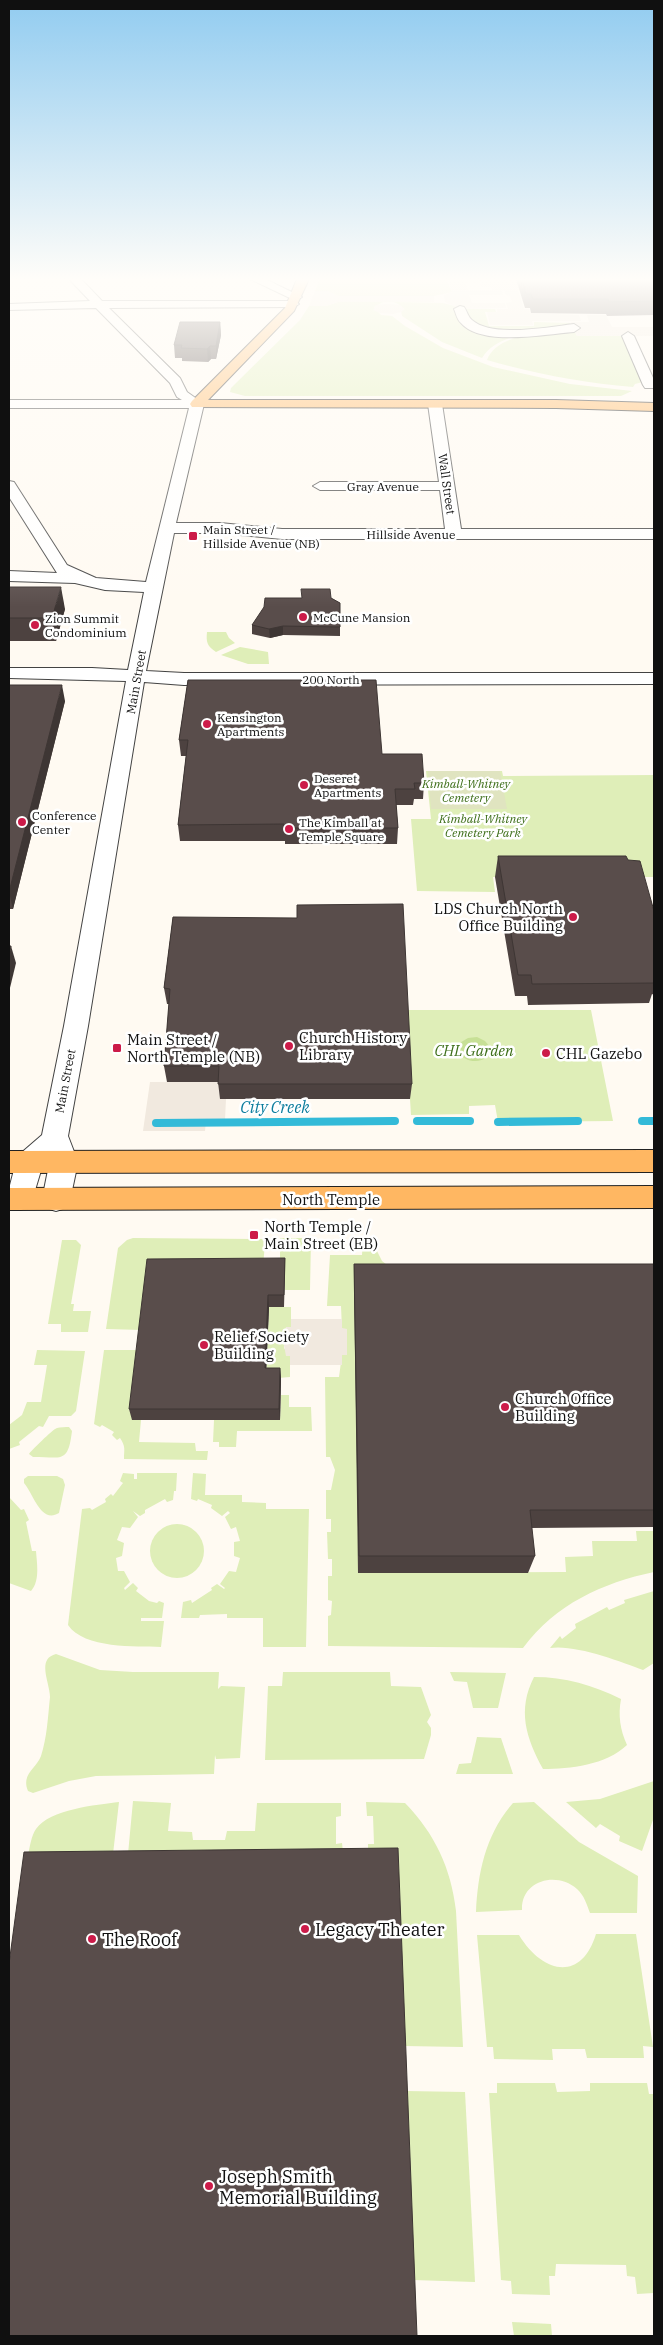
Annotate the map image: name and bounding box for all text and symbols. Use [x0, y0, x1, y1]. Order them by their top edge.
street label: Wall Street [435, 453, 459, 515]
street label: Gray Avenue [347, 479, 419, 494]
place label: Main Street / Hillside Avenue (NB) [203, 522, 320, 551]
street label: Hillside Avenue [367, 527, 455, 542]
marker: Main Street / Hillside Avenue (NB) [187, 530, 199, 542]
place label: McCune Mansion [313, 610, 411, 625]
place label: Zion Summit Condominium [45, 611, 127, 640]
marker: McCune Mansion [297, 611, 309, 623]
marker: Zion Summit Condominium [29, 619, 41, 631]
street label: Main Street [123, 649, 149, 715]
street label: 200 North [302, 672, 360, 687]
place label: Kensington Apartments [217, 710, 285, 739]
marker: Kensington Apartments [201, 718, 213, 730]
place label: Deseret Apartments [314, 771, 382, 800]
park label: Kimball-Whitney Cemetery [421, 776, 512, 805]
marker: Deseret Apartments [298, 779, 310, 791]
place label: Conference Center [32, 808, 97, 837]
park label: Kimball-Whitney Cemetery Park [438, 811, 529, 840]
place label: The Kimball at Temple Square [299, 815, 384, 844]
marker: Conference Center [16, 816, 28, 828]
marker: The Kimball at Temple Square [283, 823, 295, 835]
place label: LDS Church North Office Building [434, 899, 563, 935]
marker: LDS Church North Office Building [567, 911, 579, 923]
place label: Church History Library [299, 1028, 407, 1064]
place label: Main Street / North Temple (NB) [127, 1030, 260, 1066]
marker: Church History Library [283, 1040, 295, 1052]
park label: CHL Garden [434, 1041, 514, 1060]
marker: Main Street / North Temple (NB) [111, 1042, 123, 1054]
place label: CHL Gazebo [556, 1044, 642, 1063]
marker: CHL Gazebo [540, 1047, 552, 1059]
street label: Main Street [51, 1048, 79, 1114]
water label: City Creek [240, 1097, 310, 1117]
street label: North Temple [282, 1190, 380, 1209]
place label: North Temple / Main Street (EB) [264, 1217, 378, 1253]
marker: North Temple / Main Street (EB) [248, 1229, 260, 1241]
place label: Relief Society Building [214, 1327, 309, 1363]
marker: Relief Society Building [198, 1339, 210, 1351]
place label: Church Office Building [515, 1389, 612, 1425]
marker: Church Office Building [499, 1401, 511, 1413]
place label: Legacy Theater [315, 1918, 444, 1941]
marker: Legacy Theater [299, 1923, 311, 1935]
place label: The Roof [102, 1928, 179, 1951]
marker: The Roof [86, 1933, 98, 1945]
place label: Joseph Smith Memorial Building [219, 2165, 377, 2209]
marker: Joseph Smith Memorial Building [203, 2180, 215, 2192]

